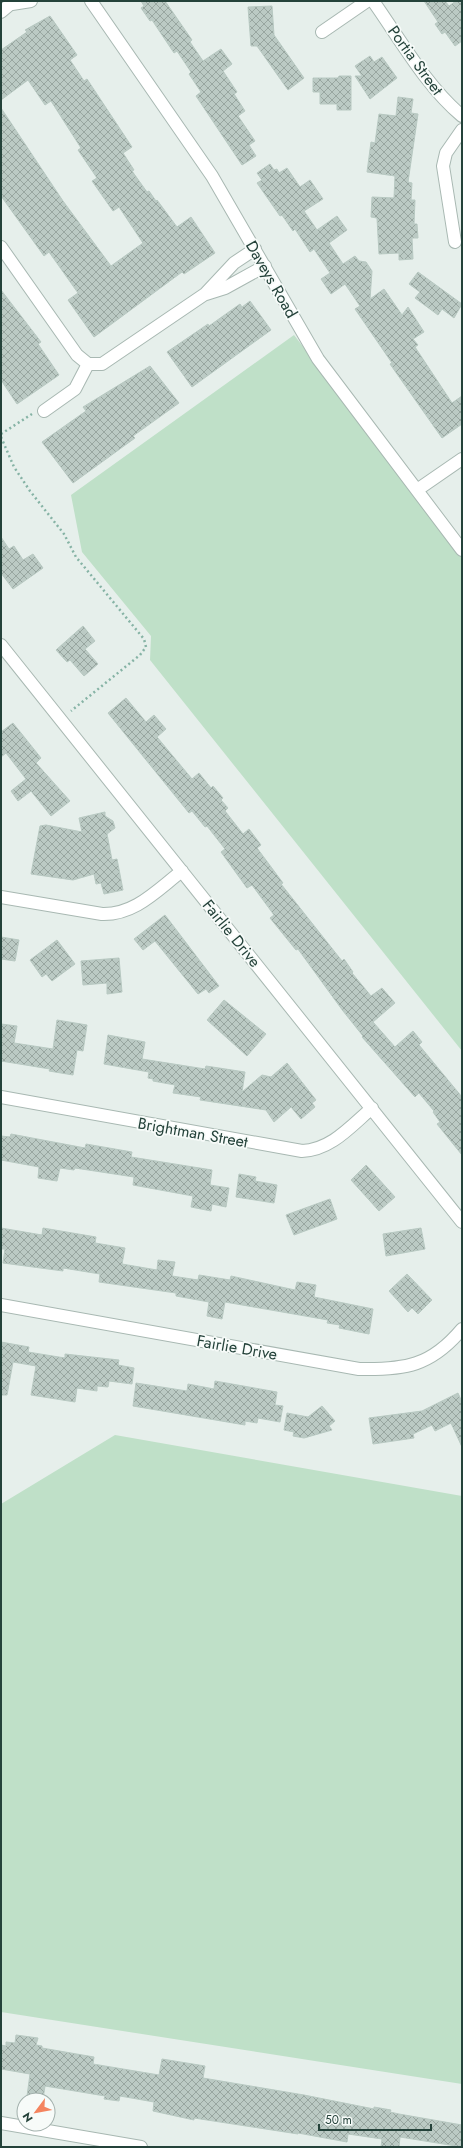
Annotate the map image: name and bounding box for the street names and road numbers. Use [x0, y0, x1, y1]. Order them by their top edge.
street label: Portia Street [382, 21, 449, 100]
street label: Daveys Road [240, 236, 303, 322]
street label: Fairlie Drive [197, 894, 266, 972]
street label: Brightman Street [136, 1111, 250, 1154]
street label: Fairlie Drive [195, 1329, 279, 1366]

